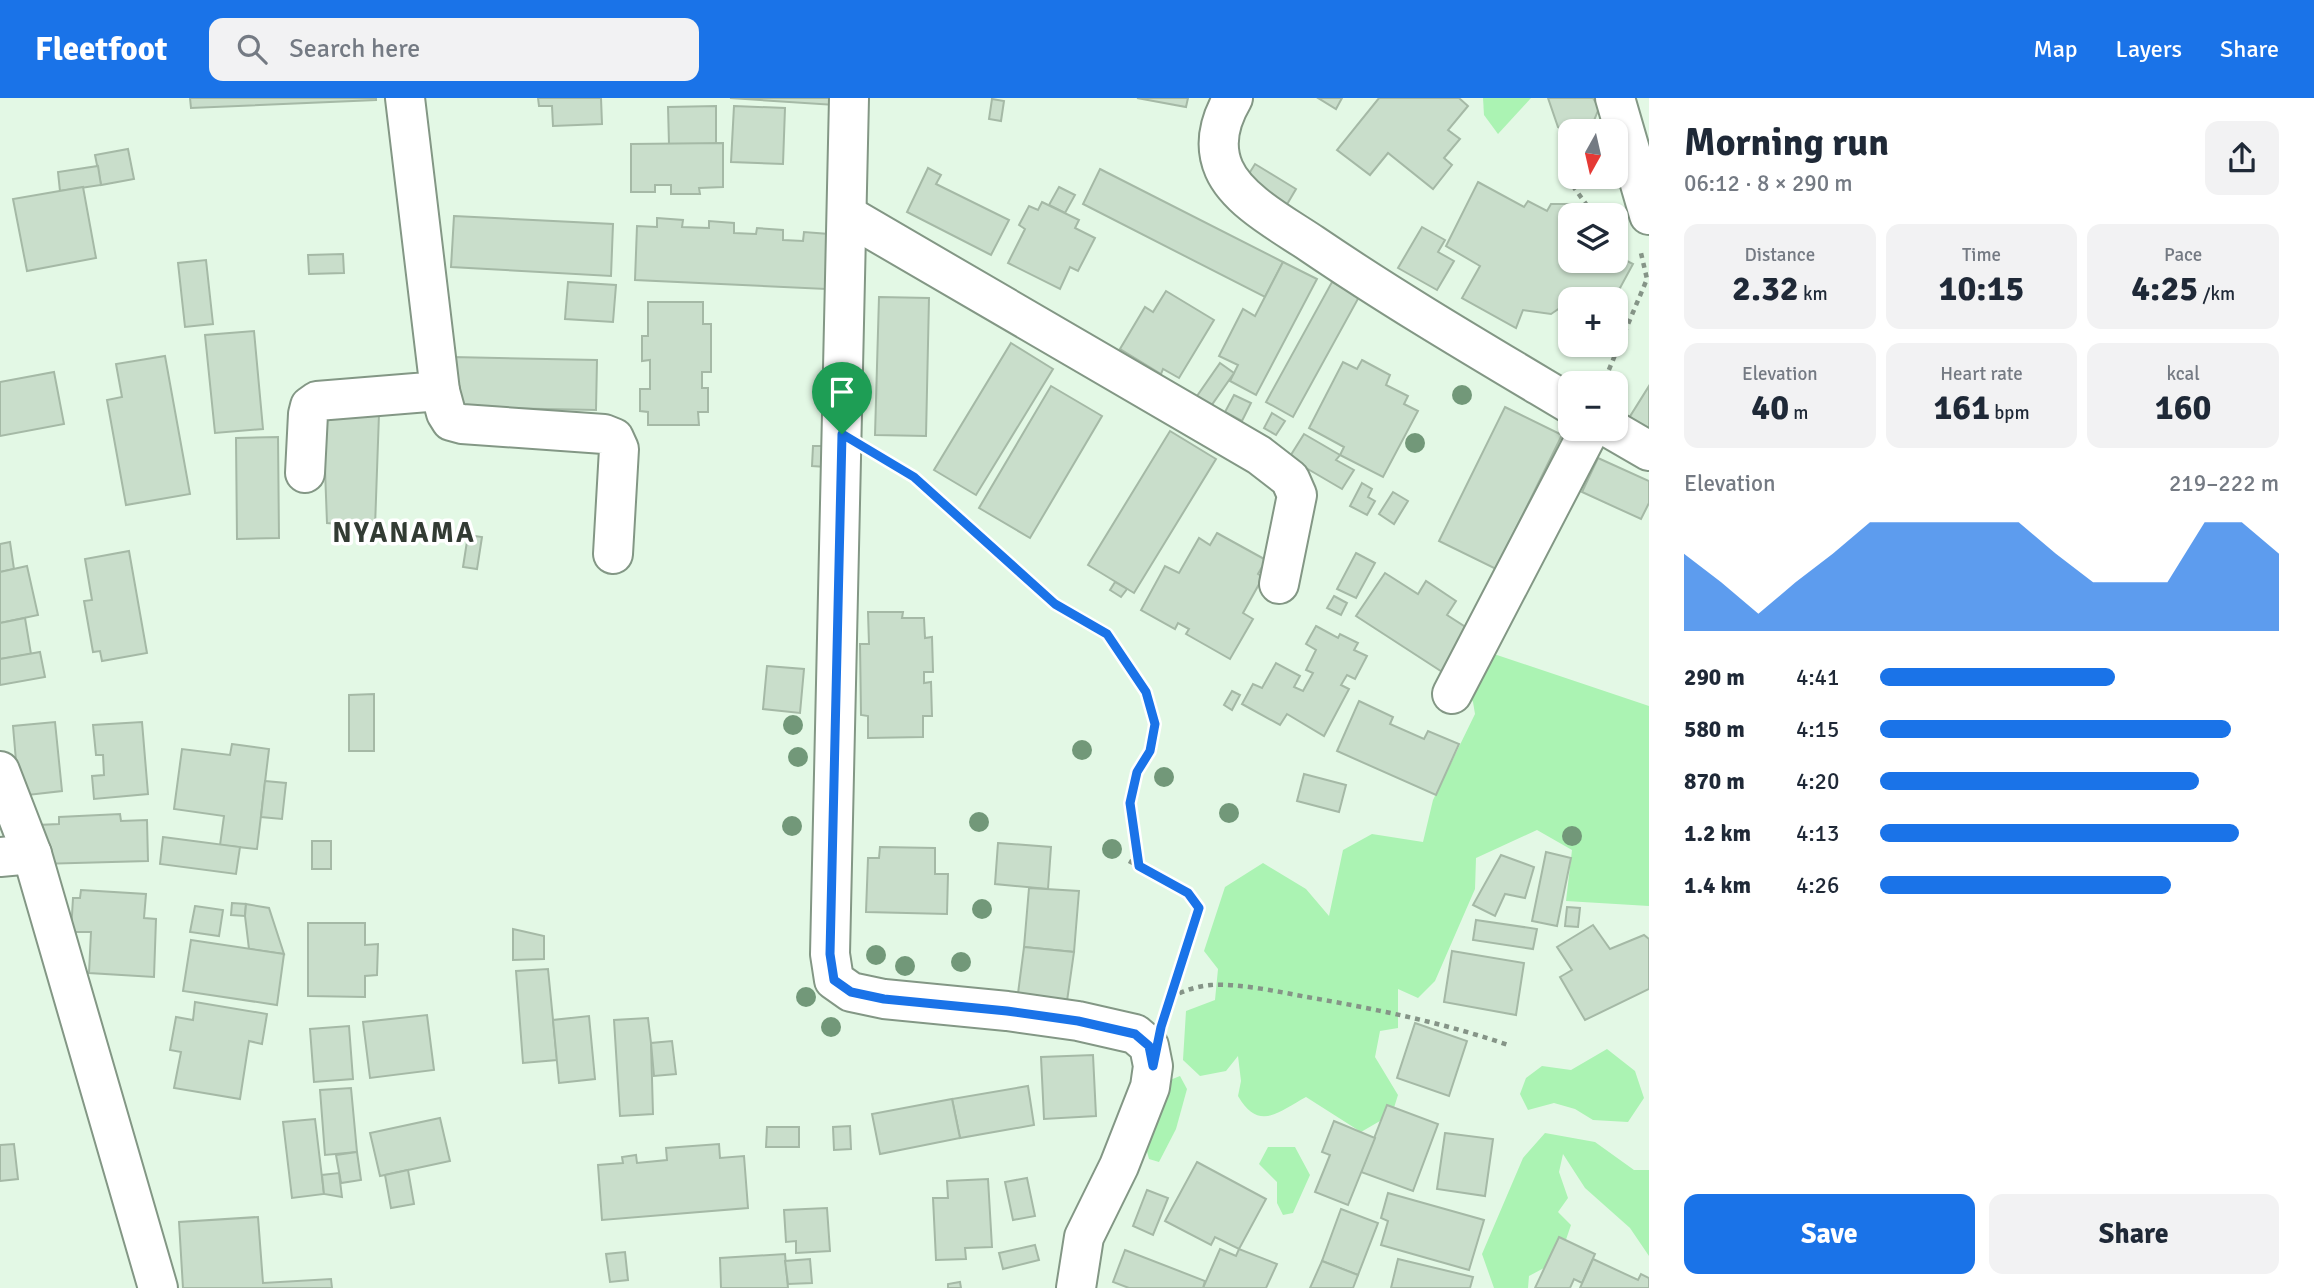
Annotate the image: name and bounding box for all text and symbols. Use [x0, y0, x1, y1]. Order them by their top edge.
search box [209, 18, 699, 81]
text: Fleetfoot [35, 29, 167, 70]
icon: search [233, 30, 271, 68]
text: Search here [289, 33, 420, 65]
text: Map [2033, 34, 2078, 64]
text: Layers [2116, 34, 2182, 64]
text: Share [2220, 34, 2279, 64]
north arrow [1558, 119, 1628, 189]
map controls [1558, 119, 1628, 441]
text: Morning run [1684, 119, 1889, 166]
button: share [2205, 121, 2279, 195]
text: 06:12 · 8 × 290 m [1684, 169, 1853, 198]
button: layers [1558, 203, 1628, 273]
text: Distance [1744, 243, 1815, 267]
text: Time [1962, 243, 2001, 267]
text: Pace [2164, 243, 2202, 267]
text: 2.32 [1732, 267, 1799, 310]
text: 10:15 [1939, 267, 2024, 310]
text: 4:25 [2131, 267, 2198, 310]
text: km [1799, 282, 1828, 306]
text: /km [2198, 282, 2235, 306]
button: + [1558, 287, 1628, 357]
pin [812, 362, 872, 434]
text: Elevation [1742, 362, 1818, 386]
text: Heart rate [1940, 362, 2023, 386]
text: kcal [2167, 362, 2200, 386]
button: − [1558, 371, 1628, 441]
icon: arrive [823, 373, 861, 411]
text: 40 [1751, 386, 1789, 429]
text: 161 [1933, 386, 1990, 429]
text: 160 [2155, 386, 2212, 429]
text: m [1789, 401, 1808, 425]
text: bpm [1990, 401, 2030, 425]
text: Elevation [1684, 469, 1776, 498]
text: 219–222 m [2169, 469, 2279, 498]
district label: NYANAMA [332, 516, 476, 550]
text: 290 m [1684, 663, 1745, 692]
text: 4:41 [1796, 663, 1839, 692]
text: 580 m [1684, 715, 1745, 744]
text: 4:15 [1796, 715, 1839, 744]
text: 870 m [1684, 767, 1745, 796]
text: 4:20 [1796, 767, 1839, 796]
text: 1.2 km [1684, 819, 1751, 848]
text: 4:13 [1796, 819, 1839, 848]
text: 1.4 km [1684, 871, 1751, 900]
text: 4:26 [1796, 871, 1839, 900]
button: Save [1684, 1194, 1975, 1274]
button: Share [1989, 1194, 2279, 1274]

